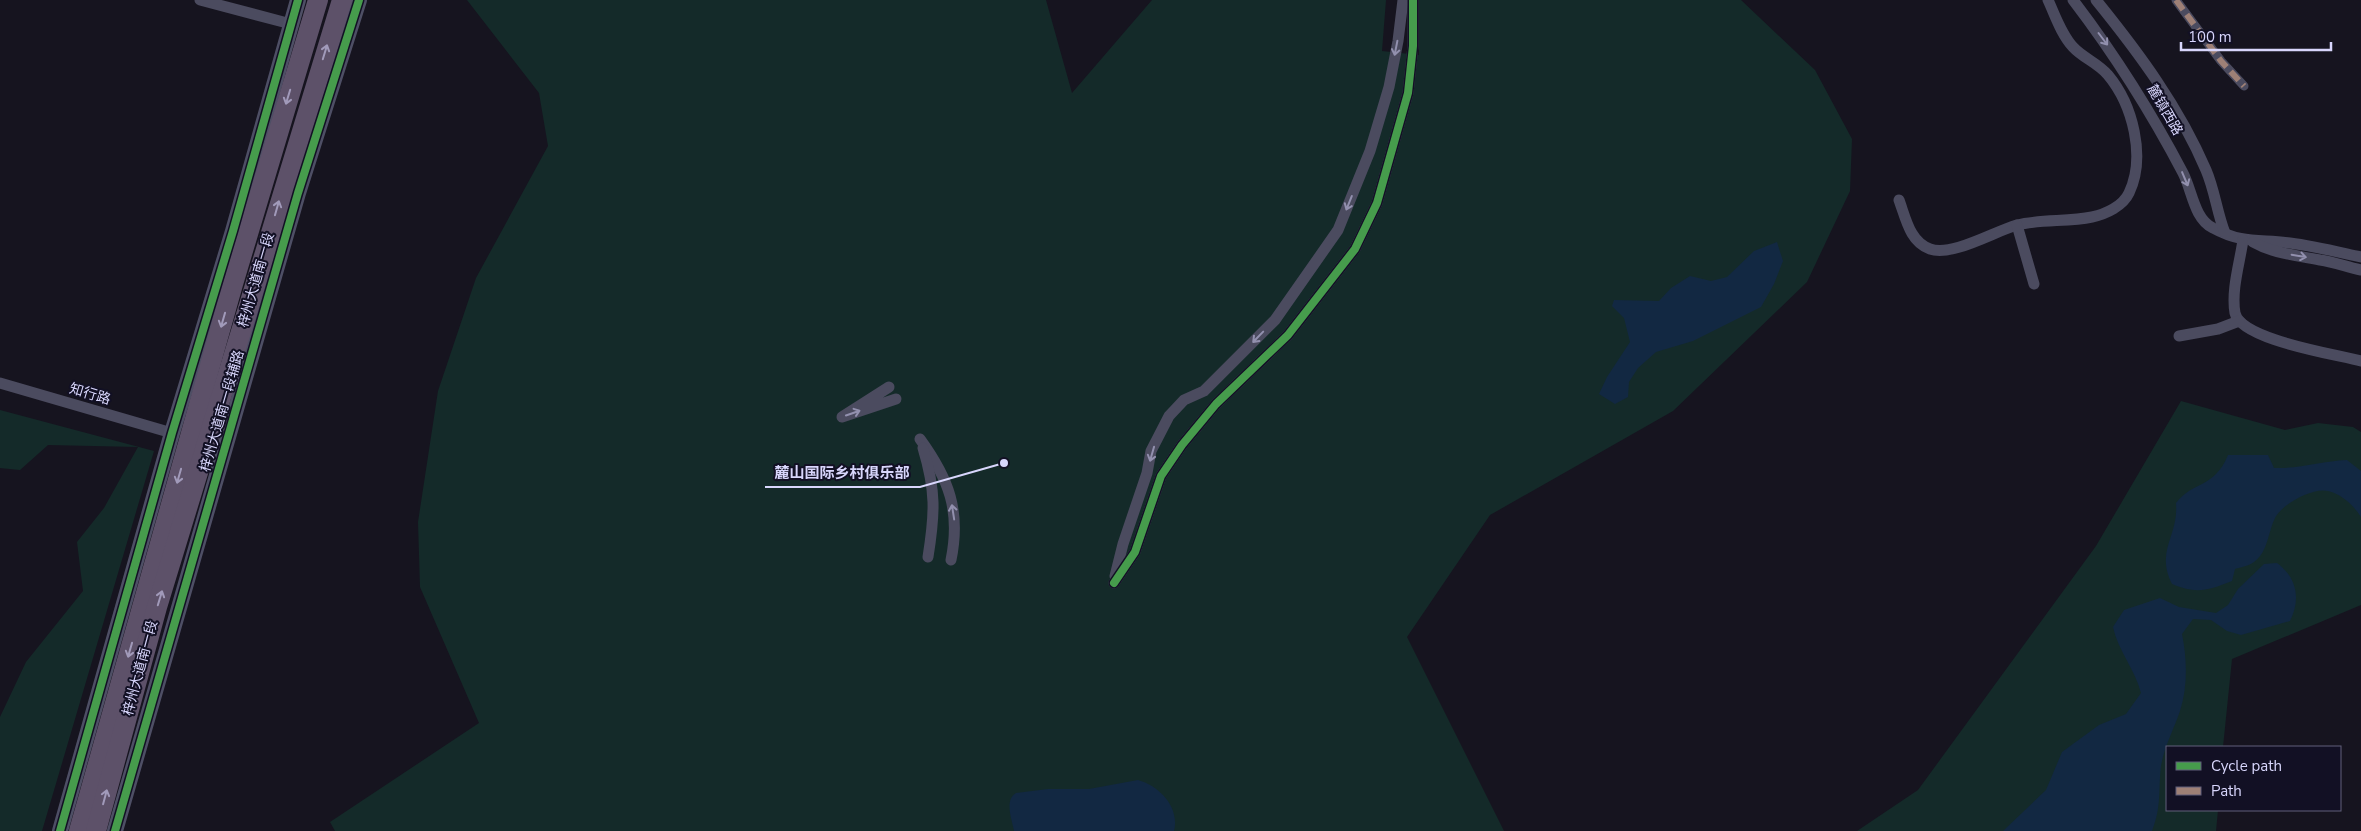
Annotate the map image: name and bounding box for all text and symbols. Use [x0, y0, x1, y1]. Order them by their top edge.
scale bar [2181, 20, 2331, 52]
text: 100 m [2188, 27, 2232, 47]
one-way arrow [2098, 32, 2108, 46]
one-way arrow [1391, 40, 1401, 56]
one-way arrow [321, 45, 331, 61]
street label: 麓镇西路 [2143, 81, 2187, 139]
one-way arrow [283, 88, 293, 104]
one-way arrow [2181, 171, 2191, 186]
one-way arrow [1343, 195, 1353, 210]
one-way arrow [273, 200, 283, 216]
street label: 梓州大道南一段 [233, 230, 279, 330]
one-way arrow [2290, 251, 2306, 261]
one-way arrow [217, 311, 227, 327]
one-way arrow [1252, 331, 1265, 343]
street label: 梓州大道南一段辅路 [196, 348, 248, 474]
street label: 知行路 [67, 379, 113, 409]
one-way arrow [845, 408, 860, 417]
one-way arrow [1146, 445, 1156, 461]
callout: 麓山国际乡村俱乐部 [765, 457, 920, 487]
text: 麓山国际乡村俱乐部 [774, 463, 910, 483]
one-way arrow [173, 468, 183, 484]
one-way arrow [948, 504, 958, 520]
one-way arrow [156, 590, 165, 606]
street label: 梓州大道南一段 [118, 618, 162, 718]
one-way arrow [125, 641, 134, 657]
legend [2166, 746, 2341, 811]
text: Cycle path [2211, 756, 2282, 776]
text: Path [2211, 781, 2242, 801]
one-way arrow [101, 789, 110, 805]

